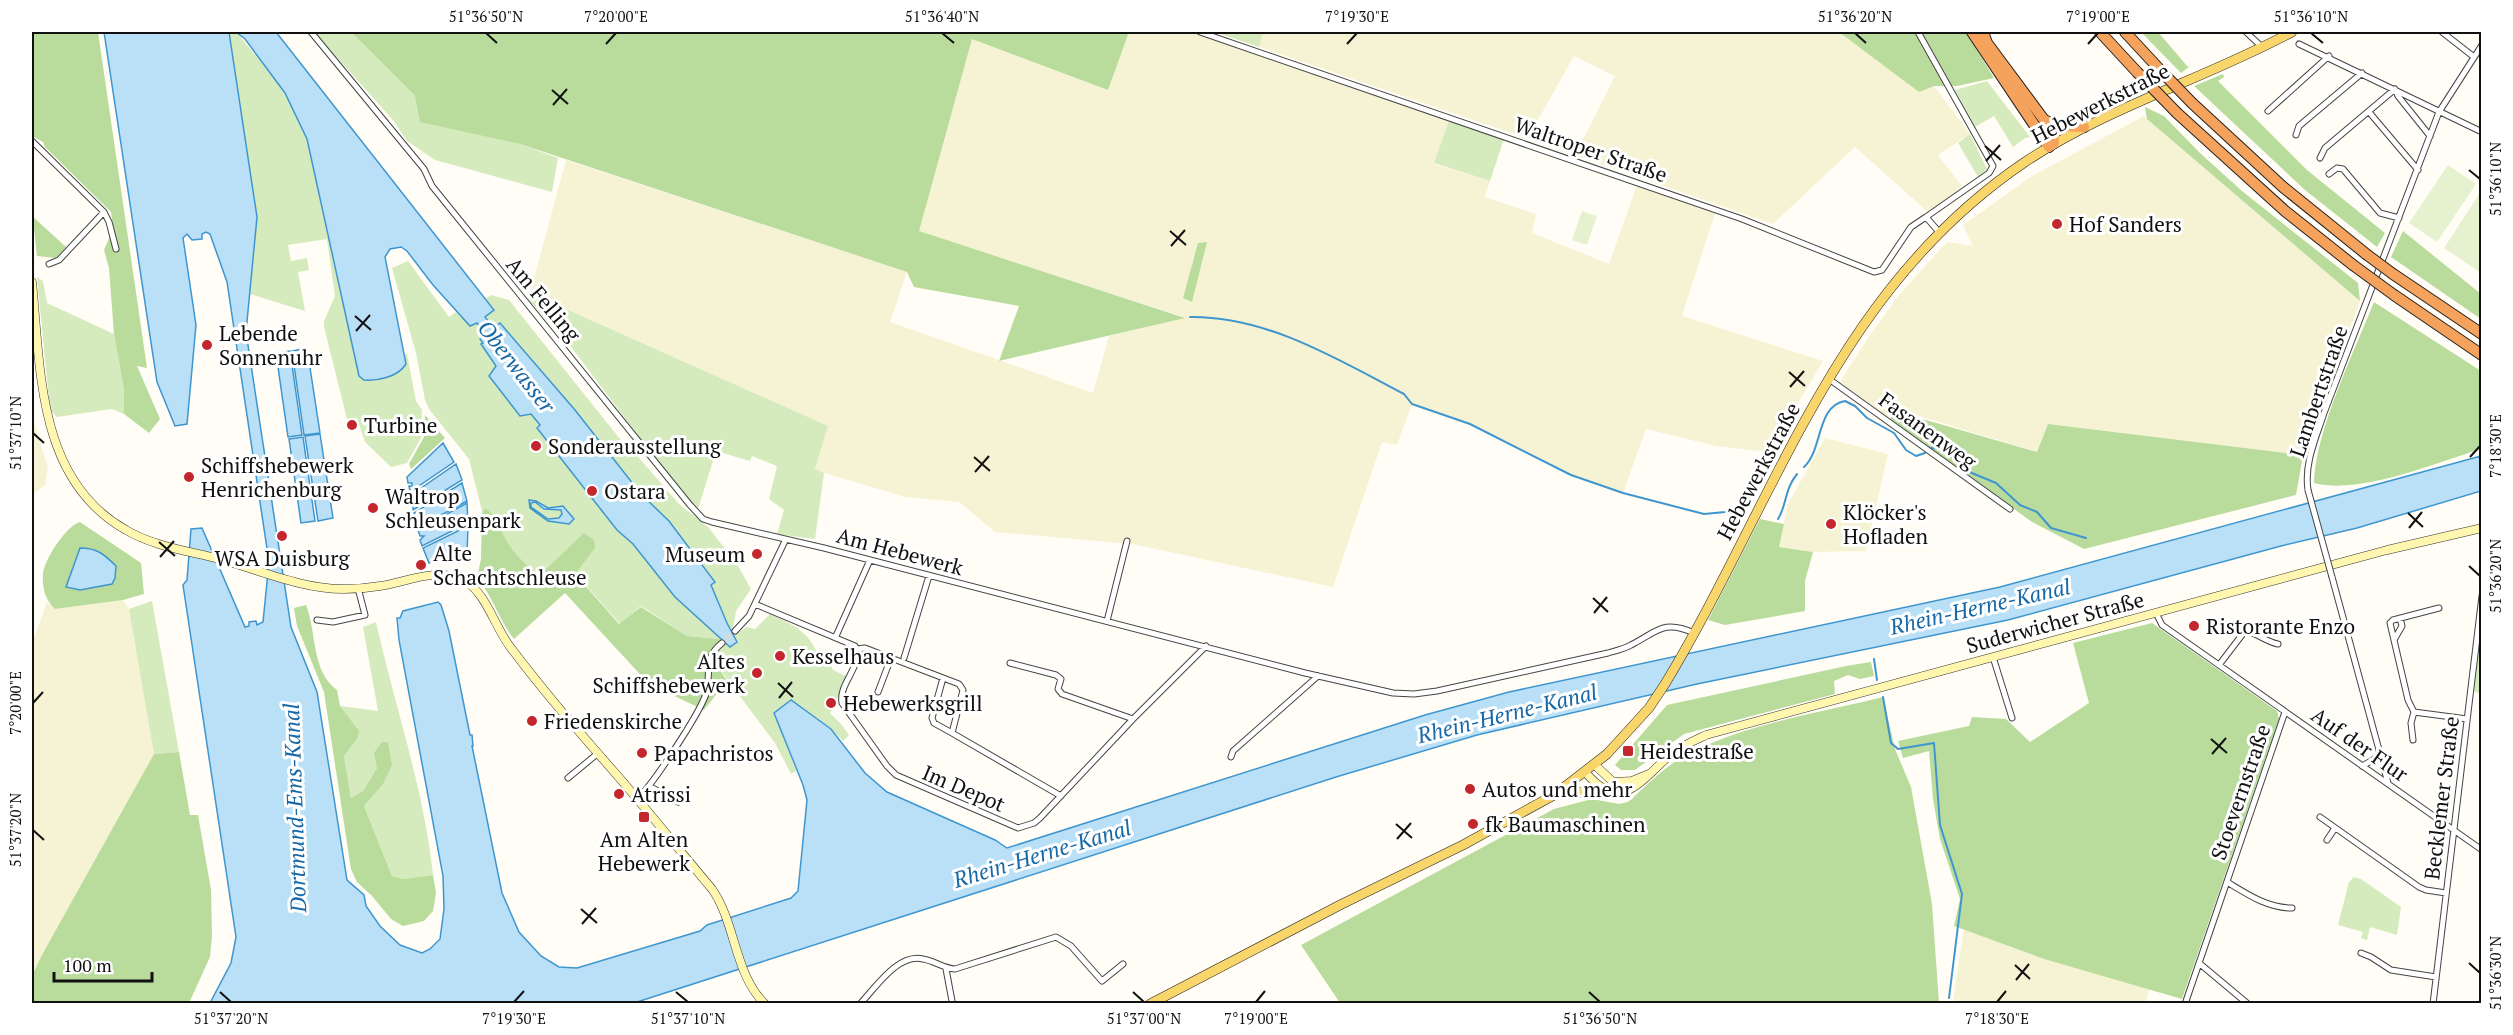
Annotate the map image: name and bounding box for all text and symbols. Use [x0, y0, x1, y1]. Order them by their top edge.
text: 51°36'50"N [449, 6, 523, 26]
text: 7°20'00"E [584, 6, 648, 26]
text: 51°36'40"N [905, 6, 979, 26]
text: 7°19'30"E [1325, 6, 1389, 26]
text: 51°36'20"N [1818, 6, 1892, 26]
text: 7°19'00"E [2066, 6, 2130, 26]
text: 51°36'10"N [2274, 6, 2348, 26]
street label: Hebewerkstraße [2026, 56, 2174, 150]
street label: Waltroper Straße [1511, 110, 1671, 188]
text: 51°36'10"N [2485, 142, 2505, 216]
place label: Hof Sanders [2069, 210, 2182, 238]
marker: Hof Sanders [2050, 217, 2064, 231]
street label: Am Felling [500, 251, 588, 348]
water label: Oberwasser [472, 314, 563, 419]
place label: Lebende Sonnenuhr [219, 319, 322, 371]
street label: Lambertstraße [2282, 321, 2354, 461]
marker: Lebende Sonnenuhr [200, 338, 214, 352]
street label: Fasanenweg [1874, 385, 1983, 475]
text: 51°37'10"N [5, 396, 25, 470]
street label: Hebewerkstraße [1710, 397, 1806, 545]
place label: Turbine [364, 411, 437, 439]
text: 7°18'30"E [2485, 414, 2505, 478]
marker: Turbine [345, 418, 359, 432]
place label: Sonderausstellung [548, 432, 722, 460]
marker: Sonderausstellung [529, 439, 543, 453]
place label: Schiffshebewerk Henrichenburg [201, 451, 354, 503]
marker: Schiffshebewerk Henrichenburg [182, 470, 196, 484]
place label: Ostara [604, 477, 666, 505]
place label: Waltrop Schleusenpark [385, 482, 521, 534]
marker: Ostara [585, 484, 599, 498]
place label: Klöcker's Hofladen [1843, 498, 1929, 550]
marker: Waltrop Schleusenpark [366, 501, 380, 515]
marker: Klöcker's Hofladen [1824, 517, 1838, 531]
street label: Am Hebewerk [834, 521, 967, 581]
marker: WSA Duisburg [275, 529, 289, 543]
place label: Alte Schachtschleuse [433, 539, 587, 591]
text: 51°36'20"N [2485, 539, 2505, 613]
place label: Museum [665, 540, 745, 568]
place label: WSA Duisburg [215, 544, 350, 572]
marker: Museum [750, 547, 764, 561]
marker: Alte Schachtschleuse [414, 558, 428, 572]
water label: Rhein-Herne-Kanal [1886, 571, 2073, 641]
street label: Suderwicher Straße [1963, 585, 2147, 659]
place label: Ristorante Enzo [2206, 612, 2355, 640]
marker: Ristorante Enzo [2187, 619, 2201, 633]
place label: Kesselhaus [792, 642, 894, 670]
place label: Altes Schiffshebewerk [592, 647, 745, 699]
marker: Kesselhaus [773, 649, 787, 663]
marker: Altes Schiffshebewerk [750, 666, 764, 680]
text: 7°20'00"E [5, 671, 25, 735]
water label: Rhein-Herne-Kanal [1413, 677, 1600, 750]
place label: Hebewerksgrill [843, 689, 983, 717]
marker: Hebewerksgrill [824, 696, 838, 710]
street label: Auf der Flur [2306, 700, 2414, 788]
water label: Dortmund-Ems-Kanal [276, 703, 312, 914]
place label: Friedenskirche [544, 707, 682, 735]
marker: Friedenskirche [525, 714, 539, 728]
street label: Becklemer Straße [2417, 715, 2465, 881]
street label: Stoevernstraße [2204, 720, 2276, 864]
place label: Heidestraße [1640, 737, 1754, 765]
place label: Papachristos [654, 739, 774, 767]
marker: Heidestraße [1621, 744, 1635, 758]
marker: Papachristos [635, 746, 649, 760]
street label: Im Depot [918, 758, 1010, 818]
place label: Autos und mehr [1482, 775, 1632, 803]
place label: Atrissi [631, 780, 691, 808]
marker: Autos und mehr [1463, 782, 1477, 796]
marker: Atrissi [612, 787, 626, 801]
text: 51°37'20"N [5, 793, 25, 867]
marker: Am Alten Hebewerk [637, 810, 651, 824]
place label: fk Baumaschinen [1485, 810, 1646, 838]
water label: Rhein-Herne-Kanal [949, 812, 1134, 894]
marker: fk Baumaschinen [1466, 817, 1480, 831]
place label: Am Alten Hebewerk [598, 825, 690, 877]
text: 51°36'30"N [2485, 936, 2505, 1010]
scale bar [54, 945, 152, 983]
text: 100 m [63, 953, 112, 977]
text: 51°37'20"N [194, 1008, 268, 1028]
text: 7°19'30"E [482, 1008, 546, 1028]
text: 51°37'10"N [651, 1008, 725, 1028]
text: 51°37'00"N [1107, 1008, 1181, 1028]
text: 7°19'00"E [1224, 1008, 1288, 1028]
text: 51°36'50"N [1563, 1008, 1637, 1028]
text: 7°18'30"E [1965, 1008, 2029, 1028]

